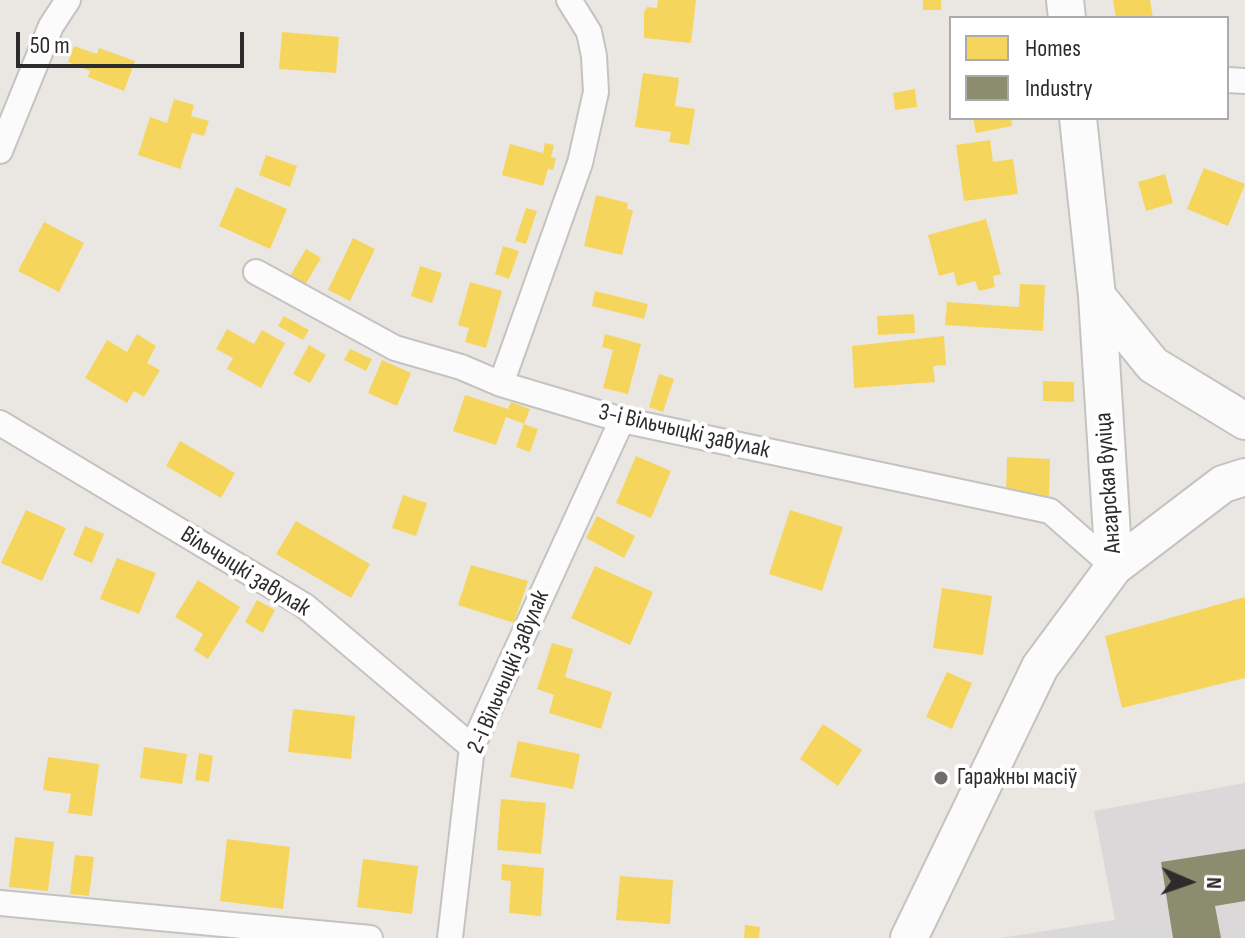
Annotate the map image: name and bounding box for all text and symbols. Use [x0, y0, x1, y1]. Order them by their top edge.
scale bar [20, 16, 248, 66]
legend [949, 16, 1229, 120]
text: 50 m [30, 31, 70, 60]
text: Homes [1025, 34, 1081, 63]
text: Industry [1025, 74, 1092, 103]
street label: 3-і Вільчыцкі завулак [596, 398, 772, 466]
street label: Ангарская вуліца [1090, 412, 1128, 554]
street label: Вільчыцкі завулак [175, 521, 315, 623]
street label: 2-і Вільчыцкі завулак [462, 586, 556, 758]
place label: Гаражны масіў [957, 764, 1077, 792]
marker: Гаражны масіў [932, 769, 950, 787]
north arrow [1149, 842, 1229, 922]
text: N [1200, 877, 1227, 889]

